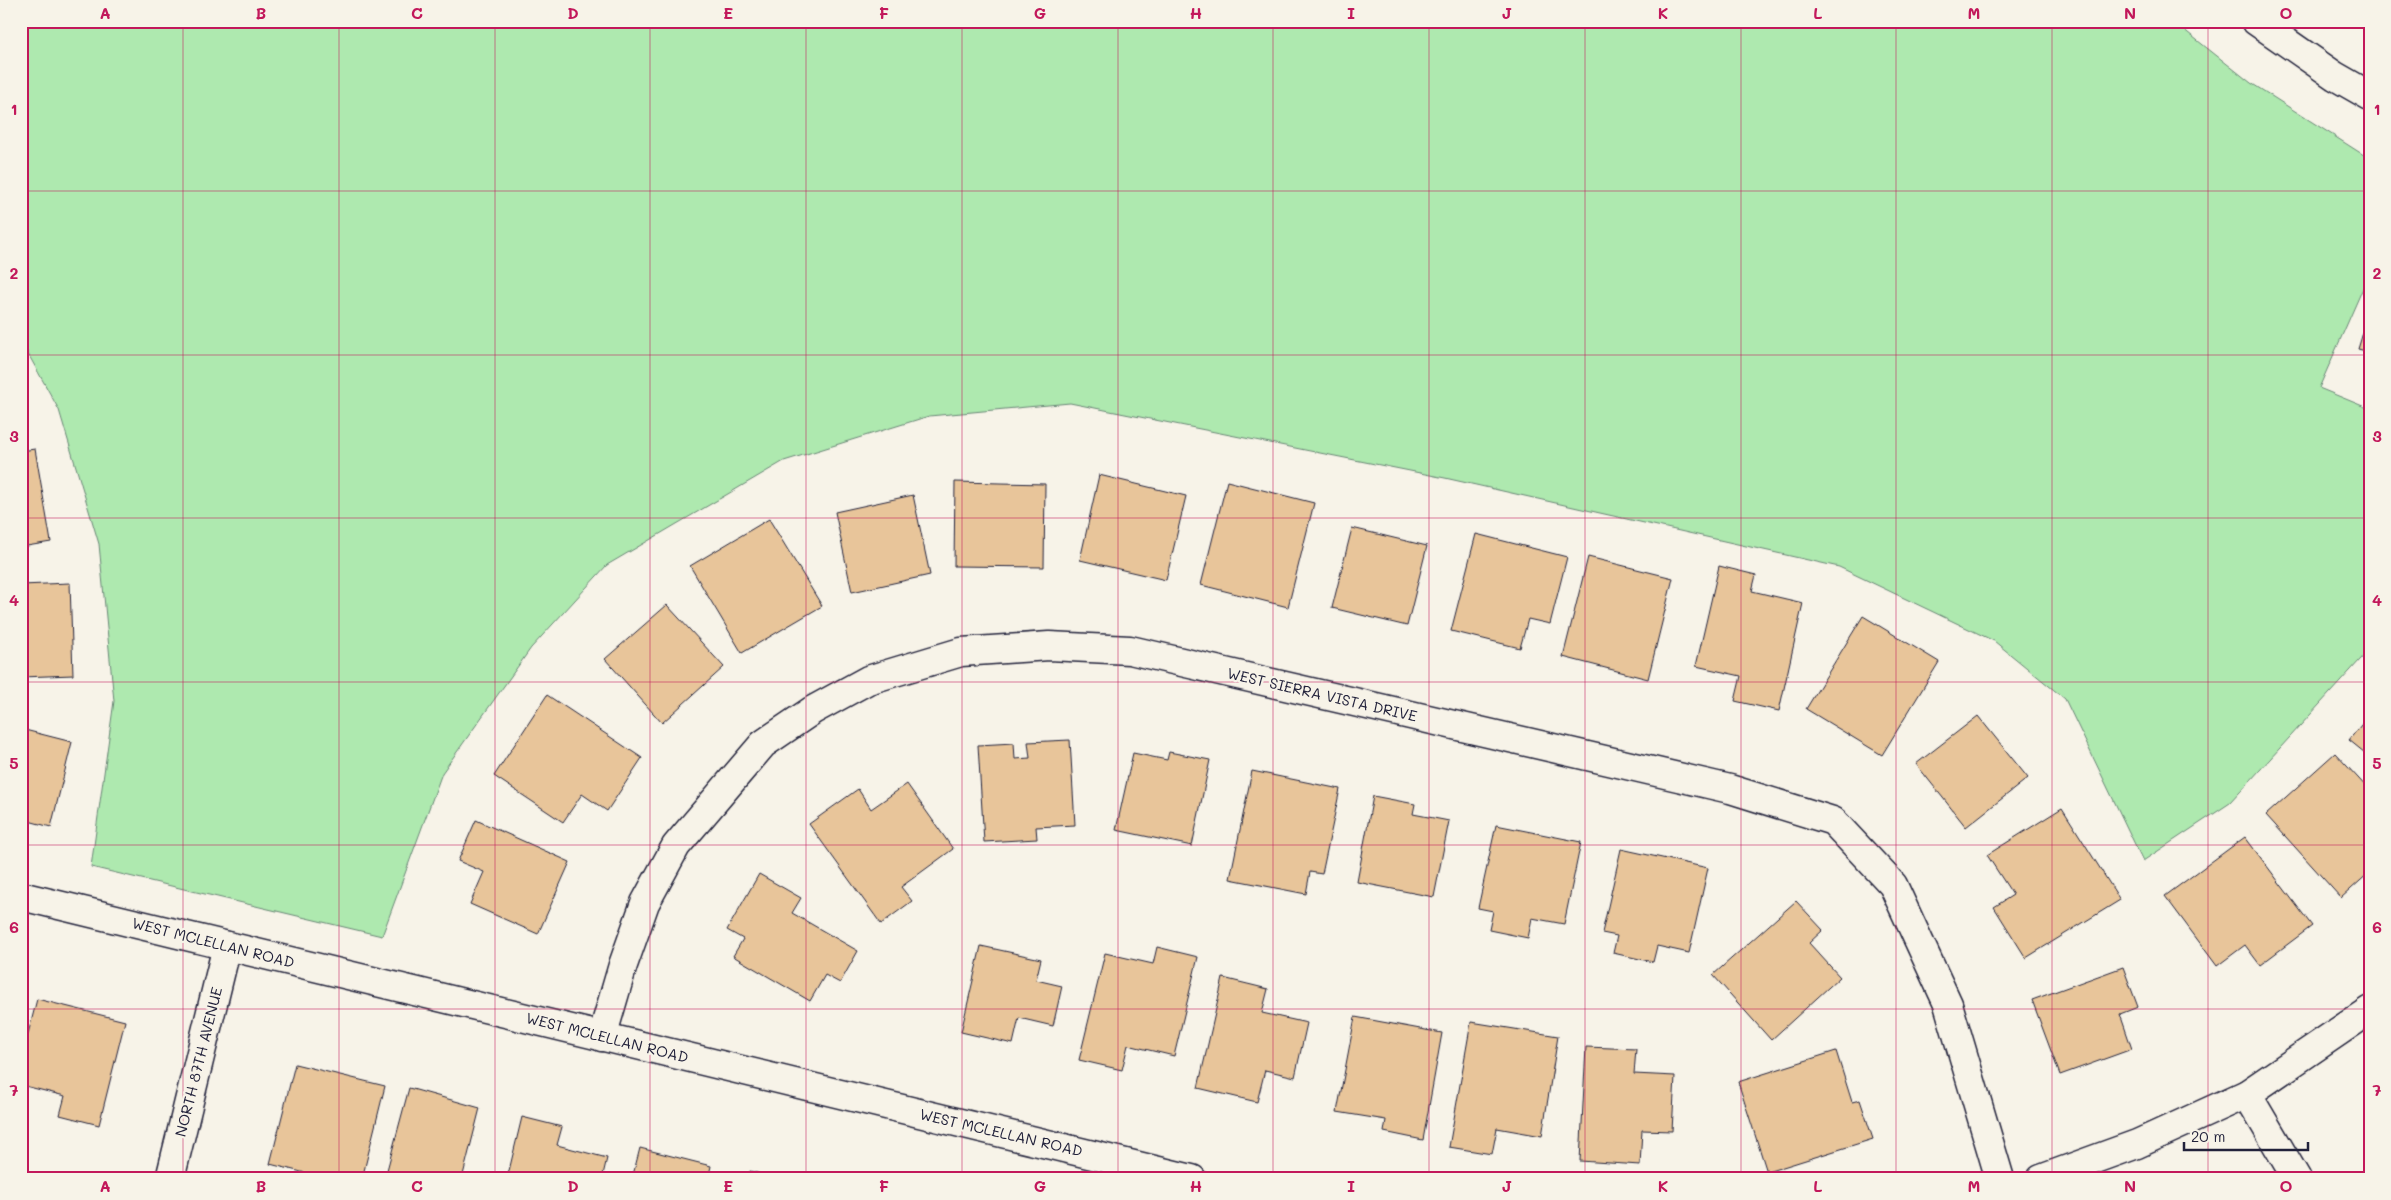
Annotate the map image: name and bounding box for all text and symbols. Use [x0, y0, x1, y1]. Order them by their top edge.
text: A [99, 2, 111, 23]
text: B [256, 2, 266, 23]
text: C [411, 2, 423, 23]
text: D [567, 2, 579, 23]
text: E [723, 2, 733, 23]
text: F [879, 2, 889, 23]
text: G [1034, 2, 1046, 23]
text: H [1190, 2, 1202, 23]
text: I [1347, 2, 1355, 23]
text: J [1502, 2, 1512, 23]
text: K [1658, 2, 1668, 23]
text: L [1813, 2, 1823, 23]
text: M [1968, 2, 1980, 23]
text: N [2124, 2, 2136, 23]
text: O [2280, 2, 2293, 23]
text: 1 [10, 98, 18, 119]
text: 1 [2373, 98, 2381, 119]
text: 2 [10, 262, 19, 283]
text: 2 [2373, 262, 2382, 283]
text: 3 [9, 425, 19, 446]
text: 3 [2372, 425, 2382, 446]
text: 4 [9, 589, 19, 610]
text: 4 [2372, 589, 2382, 610]
street label: WEST SIERRA VISTA DRIVE [1225, 662, 1420, 726]
text: 5 [9, 752, 19, 773]
text: 5 [2372, 752, 2382, 773]
street label: WEST MCLELLAN ROAD [130, 912, 297, 972]
text: 6 [9, 916, 19, 937]
text: 6 [2372, 916, 2382, 937]
street label: NORTH 87TH AVENUE [170, 984, 226, 1139]
street label: WEST MCLELLAN ROAD [524, 1007, 691, 1067]
text: 7 [10, 1079, 19, 1100]
text: 7 [2373, 1079, 2382, 1100]
street label: WEST MCLELLAN ROAD [918, 1104, 1085, 1161]
scale bar [2184, 1120, 2307, 1152]
text: 20 m [2191, 1126, 2225, 1146]
text: A [99, 1175, 111, 1196]
text: B [256, 1175, 266, 1196]
text: C [411, 1175, 423, 1196]
text: D [567, 1175, 579, 1196]
text: E [723, 1175, 733, 1196]
text: F [879, 1175, 889, 1196]
text: G [1034, 1175, 1046, 1196]
text: H [1190, 1175, 1202, 1196]
text: I [1347, 1175, 1355, 1196]
text: J [1502, 1175, 1512, 1196]
text: K [1658, 1175, 1668, 1196]
text: L [1813, 1175, 1823, 1196]
text: M [1968, 1175, 1980, 1196]
text: N [2124, 1175, 2136, 1196]
text: O [2280, 1175, 2293, 1196]

